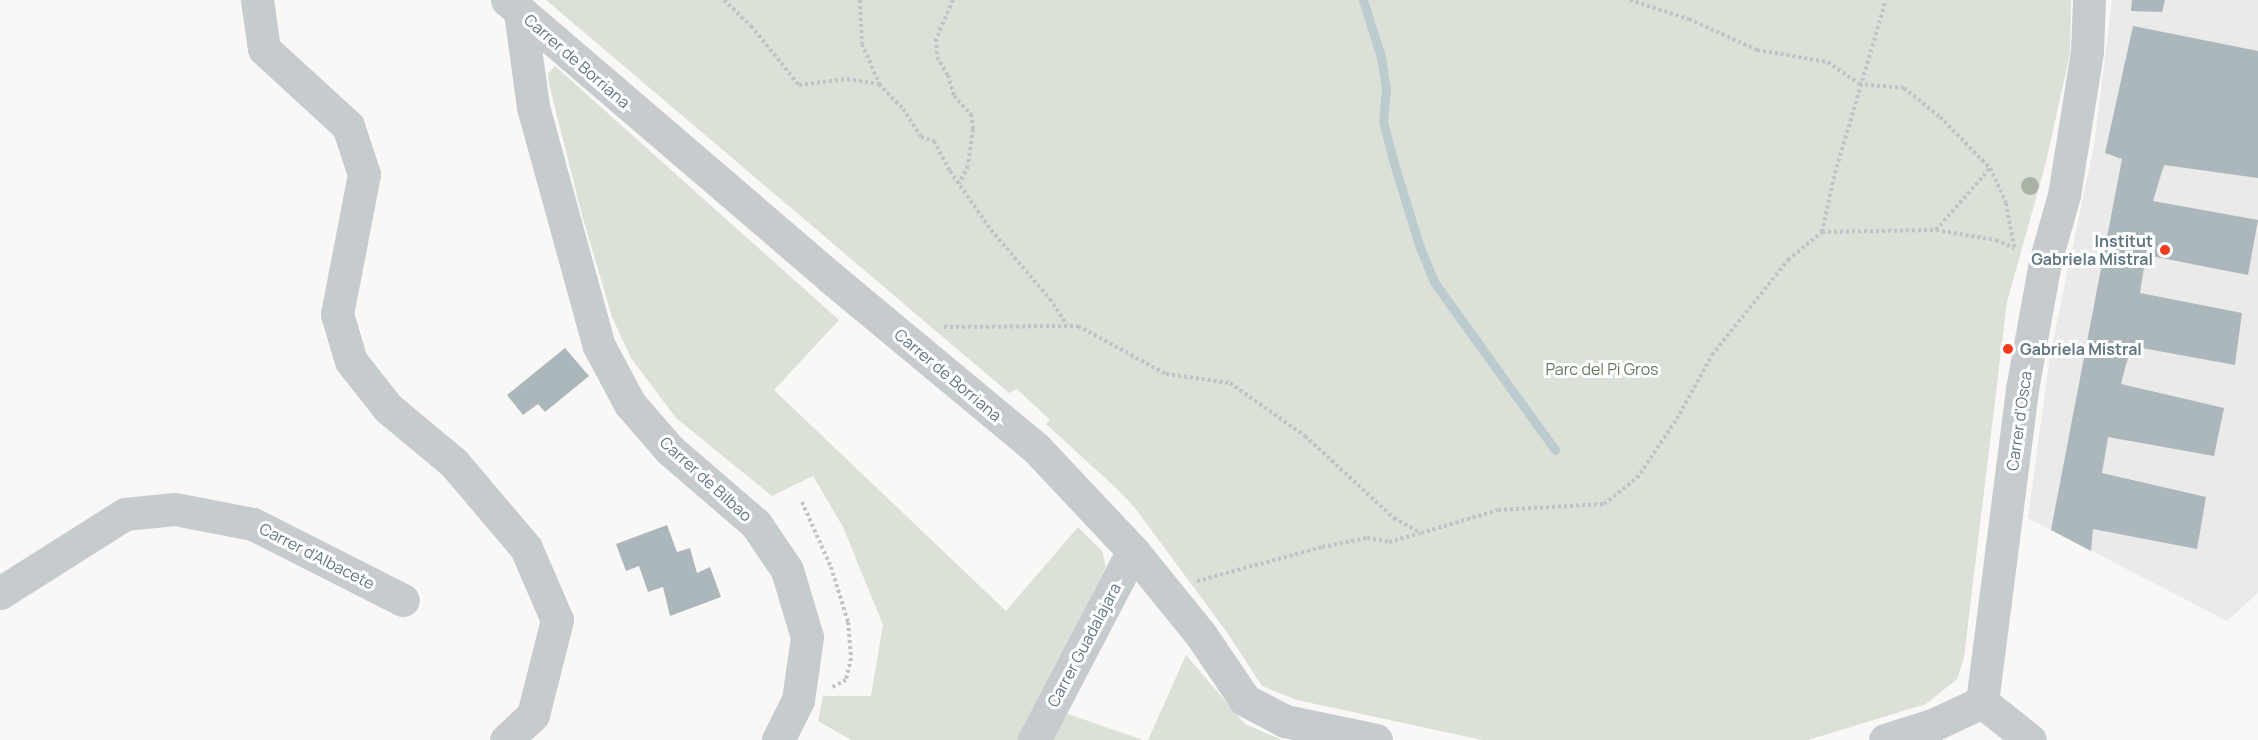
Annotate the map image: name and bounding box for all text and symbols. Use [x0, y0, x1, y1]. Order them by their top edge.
street label: Carrer de Borriana [520, 10, 634, 112]
place label: Institut Gabriela Mistral [2031, 231, 2153, 269]
marker: Institut Gabriela Mistral [2158, 243, 2172, 257]
street label: Carrer de Borriana [891, 325, 1005, 425]
place label: Gabriela Mistral [2020, 339, 2142, 359]
marker: Gabriela Mistral [2001, 342, 2015, 356]
park label: Parc del Pi Gros [1546, 359, 1658, 379]
street label: Carrer d'Osca [2002, 370, 2036, 472]
street label: Carrer de Bilbao [656, 433, 756, 525]
street label: Carrer d'Albacete [256, 519, 378, 593]
street label: Carrer Guadalajara [1043, 580, 1125, 710]

